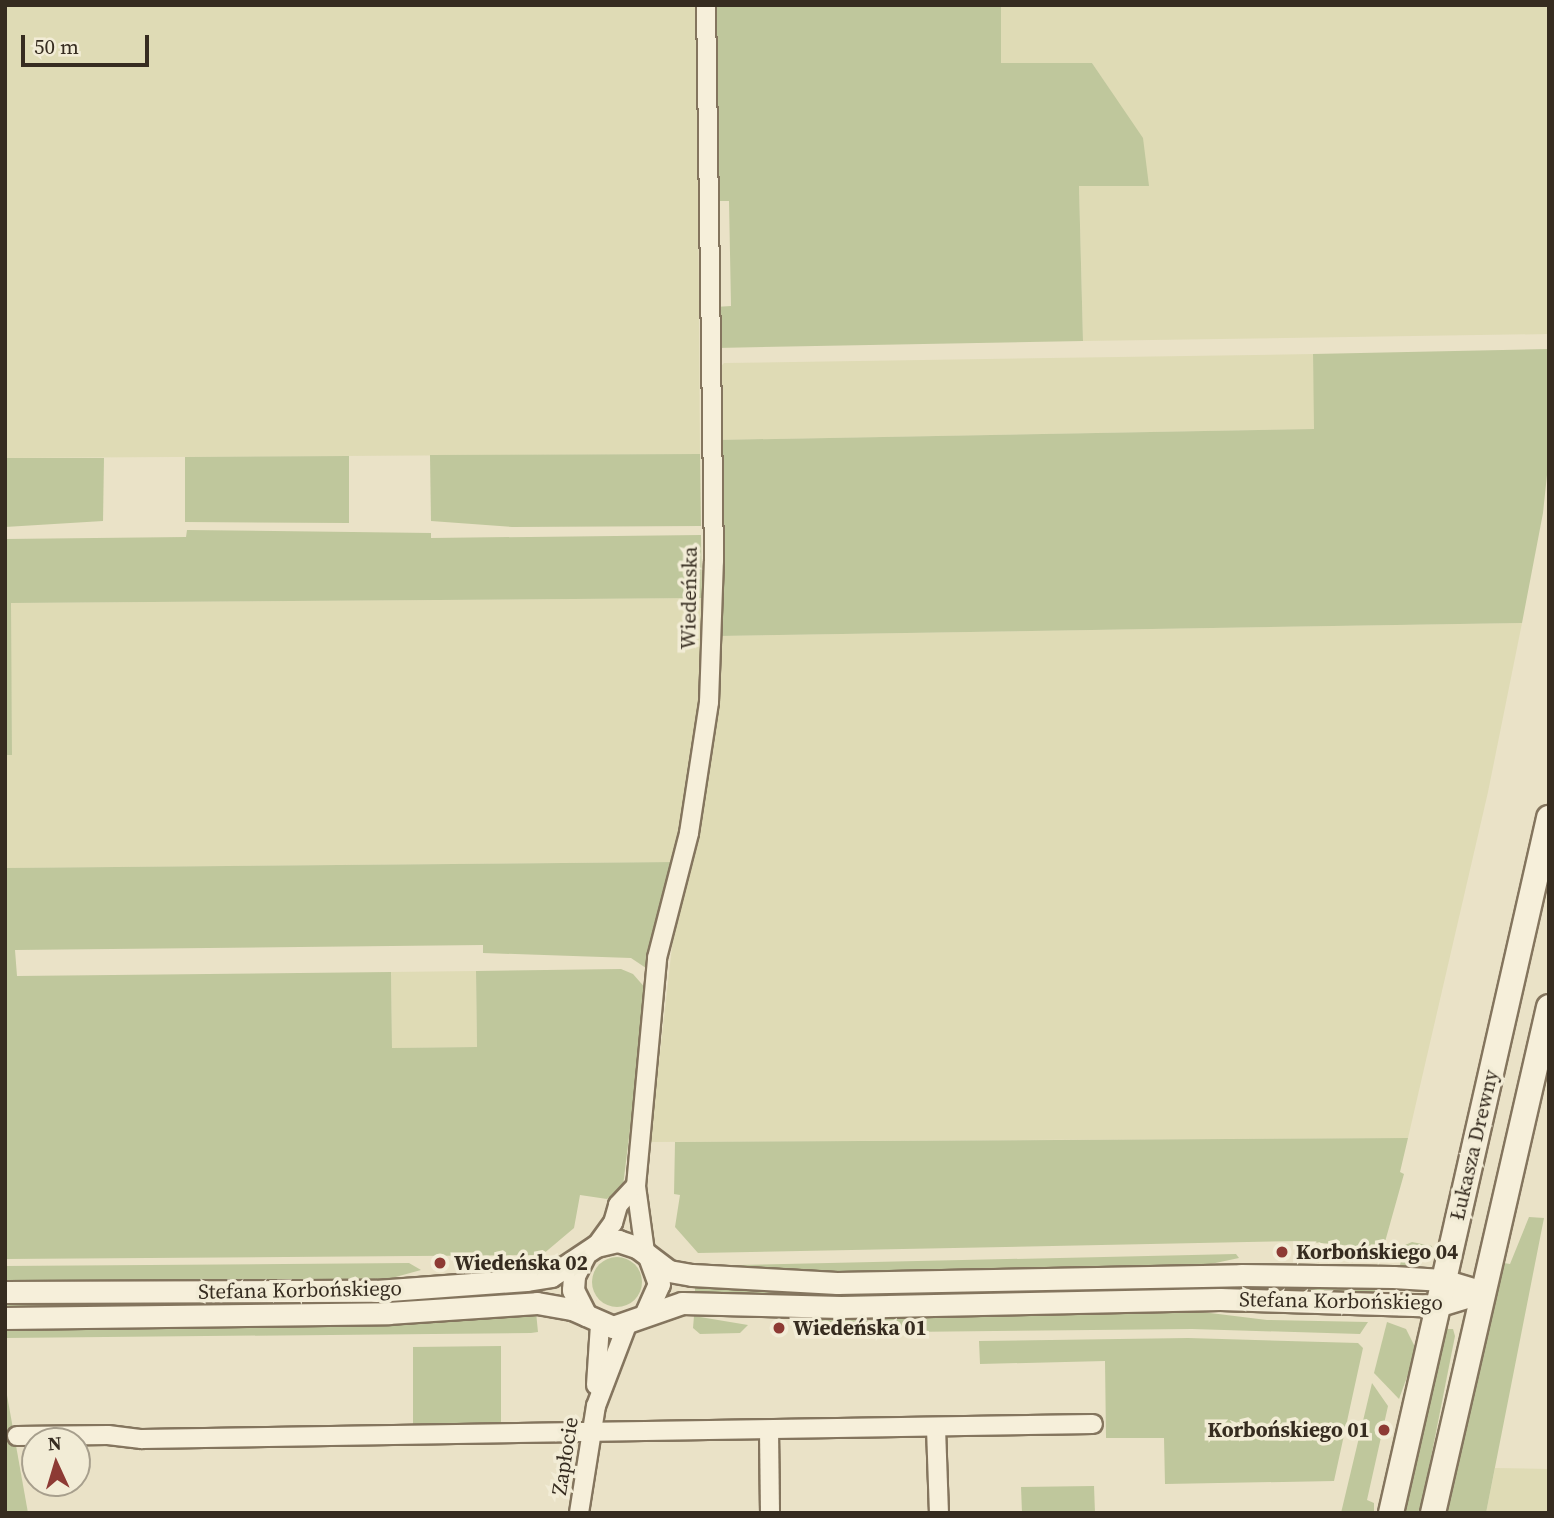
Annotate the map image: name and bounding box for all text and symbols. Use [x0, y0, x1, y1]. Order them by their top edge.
scale bar [24, 21, 152, 65]
text: 50 m [34, 32, 79, 61]
street label: Wiedeńska [676, 546, 702, 650]
street label: Łukasza Drewny [1444, 1067, 1504, 1223]
place label: Korbońskiego 04 [1296, 1239, 1458, 1265]
marker: Korbońskiego 04 [1274, 1244, 1290, 1260]
place label: Wiedeńska 02 [454, 1250, 588, 1276]
marker: Wiedeńska 02 [432, 1255, 448, 1271]
street label: Stefana Korbońskiego [198, 1276, 402, 1304]
street label: Stefana Korbońskiego [1239, 1287, 1443, 1315]
place label: Wiedeńska 01 [793, 1315, 927, 1341]
marker: Wiedeńska 01 [771, 1320, 787, 1336]
street label: Zapłocie [546, 1415, 584, 1497]
place label: Korbońskiego 01 [1208, 1417, 1370, 1443]
marker: Korbońskiego 01 [1376, 1422, 1392, 1438]
north arrow [21, 1427, 91, 1497]
text: N [47, 1430, 62, 1456]

